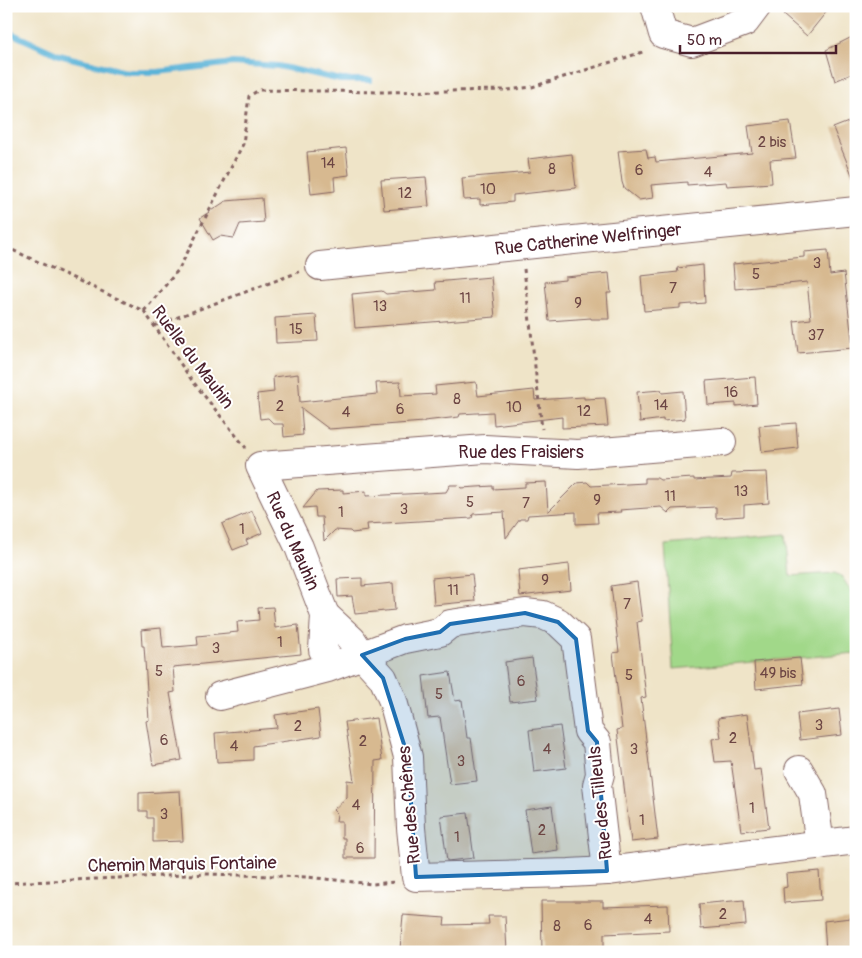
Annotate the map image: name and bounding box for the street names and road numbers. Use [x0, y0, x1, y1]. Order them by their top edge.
street label: Rue Catherine Welfringer [493, 218, 683, 261]
street label: Ruelle du Mauhin [146, 301, 239, 413]
street label: Rue des Fraisiers [458, 441, 584, 464]
street label: Rue du Mauhin [260, 488, 325, 594]
street label: Rue des Chênes [393, 745, 426, 865]
street label: Rue des Tilleuls [583, 745, 618, 861]
street label: Chemin Marquis Fontaine [87, 851, 277, 878]

